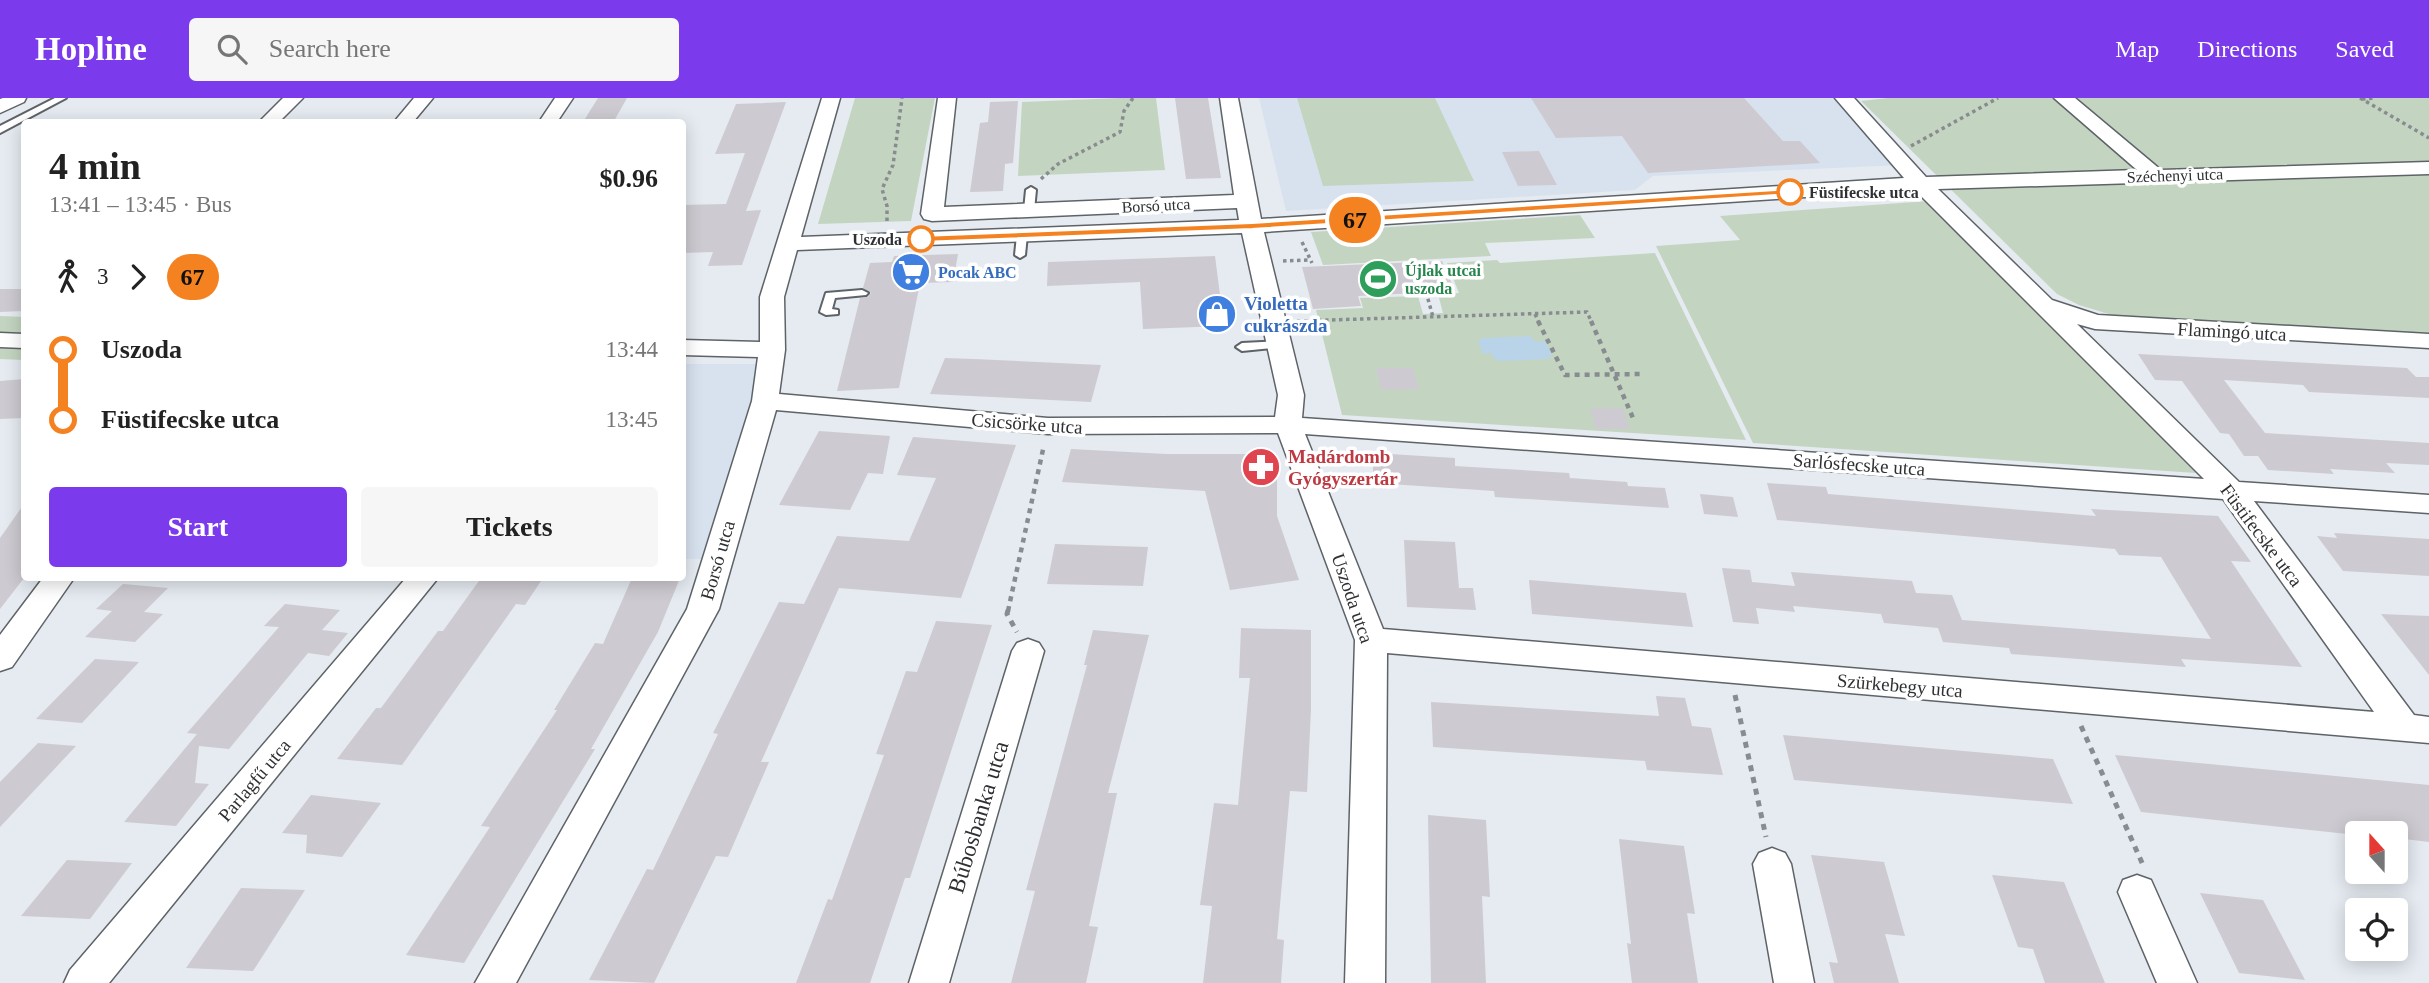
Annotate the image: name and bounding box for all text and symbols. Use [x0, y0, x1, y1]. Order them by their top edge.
search box [189, 18, 679, 81]
icon: search [213, 30, 251, 68]
text: Hopline [35, 31, 147, 67]
text: Search here [269, 34, 391, 63]
text: Map [2115, 36, 2159, 62]
text: Directions [2197, 36, 2297, 62]
text: Saved [2335, 36, 2394, 62]
text: 4 min [49, 145, 141, 187]
text: $0.96 [600, 164, 658, 193]
street label: Széchenyi utca [2127, 165, 2224, 187]
marker: Füstifecske utca [1777, 179, 1803, 205]
place label: Füstifecske utca [1809, 184, 1919, 201]
text: 13:41 – 13:45 · Bus [49, 192, 232, 217]
street label: Borsó utca [1121, 195, 1191, 216]
line badge: 67 [1324, 197, 1386, 243]
text: 67 [1343, 207, 1367, 233]
marker: Uszoda [908, 226, 934, 252]
place label: Uszoda [852, 231, 902, 248]
supermarket icon: Pocak ABC [890, 251, 932, 293]
icon: walk [49, 258, 87, 296]
icon: forward [119, 258, 157, 296]
sports icon: Újlak utcai uszoda [1357, 258, 1399, 300]
place label: Újlak utcai uszoda [1405, 261, 1482, 297]
text: 3 [97, 264, 109, 289]
text: 67 [181, 264, 205, 290]
place label: Pocak ABC [938, 264, 1017, 281]
shop icon: Violetta cukrászda [1196, 293, 1238, 335]
place label: Violetta cukrászda [1244, 293, 1328, 336]
street label: Flamingó utca [2177, 318, 2288, 345]
text: Uszoda [101, 335, 182, 364]
text: 13:44 [606, 337, 658, 362]
text: Füstifecske utca [101, 405, 279, 434]
text: 13:45 [606, 407, 658, 432]
street label: Csicsörke utca [971, 409, 1084, 438]
pharmacy icon: Madárdomb Gyógyszertár [1240, 446, 1282, 488]
place label: Madárdomb Gyógyszertár [1288, 446, 1398, 489]
street label: Sarlósfecske utca [1792, 449, 1926, 480]
street label: Füstifecske utca [2216, 480, 2307, 591]
button: Start [49, 487, 347, 567]
button: Tickets [361, 487, 658, 567]
street label: Borsó utca [696, 517, 739, 602]
street label: Uszoda utca [1327, 551, 1378, 646]
street label: Szürkebegy utca [1836, 670, 1964, 702]
street label: Parlagfű utca [214, 735, 295, 826]
street label: Búbosbanka utca [943, 738, 1013, 896]
north arrow [2345, 821, 2408, 884]
map controls [2345, 821, 2408, 961]
button: locate [2345, 898, 2408, 961]

